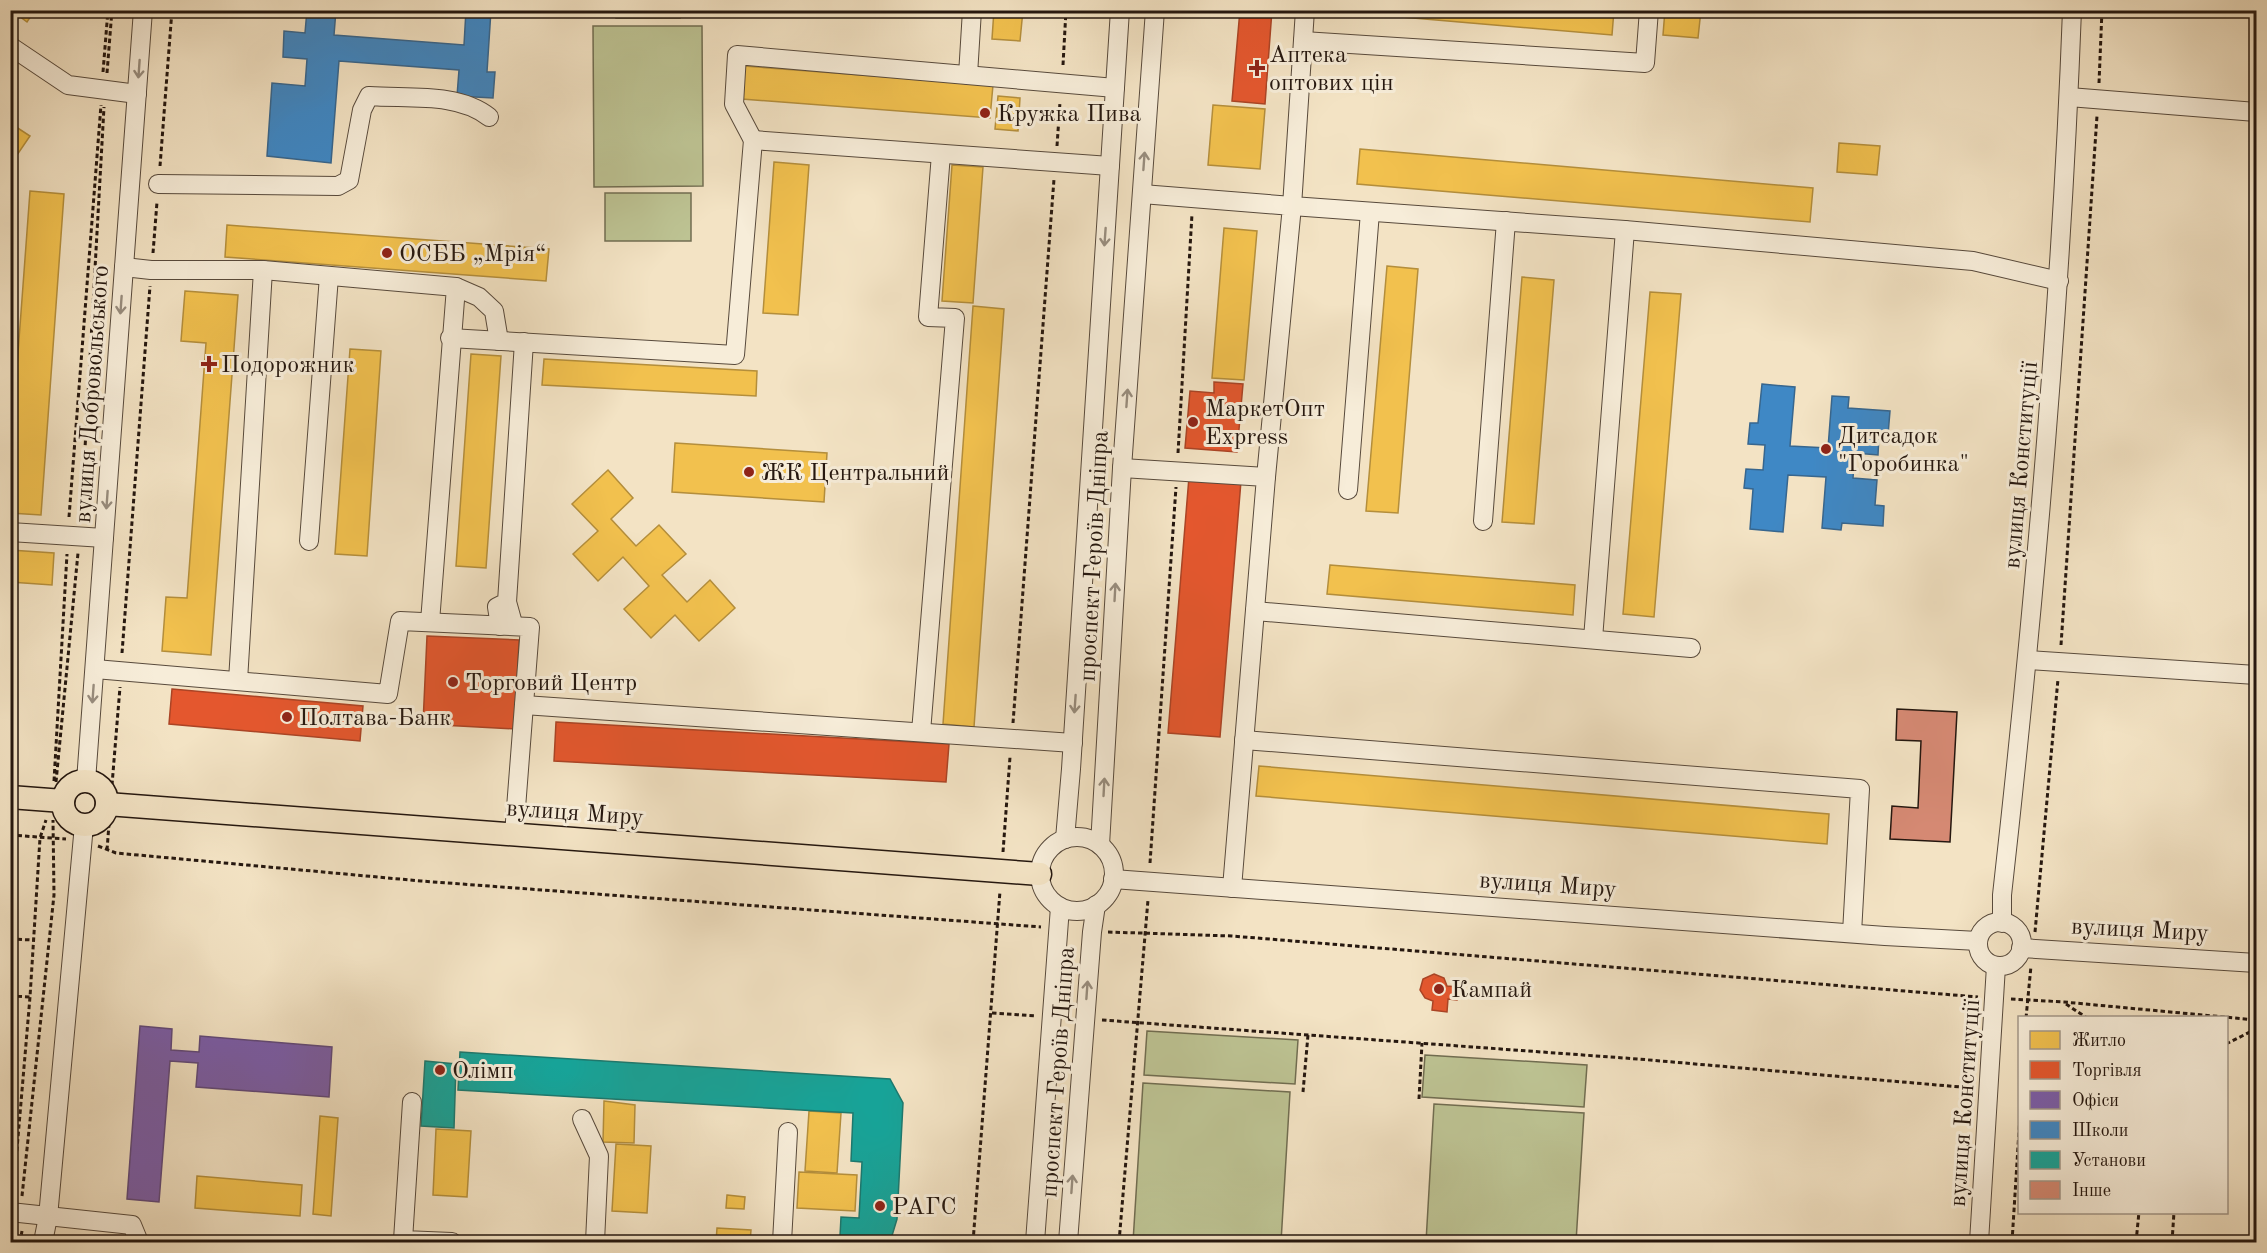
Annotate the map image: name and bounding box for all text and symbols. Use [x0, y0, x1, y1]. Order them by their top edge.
place label: Аптека оптових цін [1269, 44, 1394, 96]
one-way arrow [133, 58, 144, 78]
marker: Аптека оптових цін [1250, 61, 1264, 75]
place label: Кружка Пива [997, 103, 1141, 127]
marker: Кружка Пива [978, 106, 992, 120]
one-way arrow [1139, 152, 1150, 172]
one-way arrow [1100, 226, 1111, 246]
place label: ОСББ „Мрія“ [399, 243, 546, 267]
marker: ОСББ „Мрія“ [380, 246, 394, 260]
street label: вулиця Добровольського [72, 264, 114, 524]
one-way arrow [116, 295, 127, 315]
place label: Подорожник [221, 354, 355, 378]
marker: Подорожник [202, 357, 216, 371]
street label: вулиця Конституції [2001, 360, 2043, 570]
one-way arrow [1122, 388, 1133, 408]
place label: МаркетОпт Express [1205, 398, 1325, 450]
marker: МаркетОпт Express [1186, 415, 1200, 429]
place label: Дитсадок "Горобинка" [1838, 425, 1969, 477]
street label: проспект Героїв Дніпра [1076, 430, 1114, 682]
marker: Дитсадок "Горобинка" [1819, 442, 1833, 456]
place label: ЖК Центральний [761, 462, 949, 486]
marker: ЖК Центральний [742, 465, 756, 479]
one-way arrow [101, 489, 112, 509]
one-way arrow [1109, 583, 1120, 603]
place label: Торговий Центр [465, 672, 637, 696]
marker: Торговий Центр [446, 675, 460, 689]
one-way arrow [87, 684, 98, 704]
one-way arrow [1070, 693, 1081, 713]
place label: Полтава-Банк [299, 707, 451, 731]
marker: Полтава-Банк [280, 710, 294, 724]
one-way arrow [1098, 778, 1109, 798]
street label: вулиця Миру [505, 797, 645, 831]
street label: вулиця Миру [1478, 869, 1618, 903]
street label: вулиця Миру [2070, 915, 2210, 947]
street label: проспект Героїв Дніпра [1038, 946, 1080, 1198]
place label: Кампай [1451, 979, 1532, 1003]
one-way arrow [1082, 980, 1093, 1000]
marker: Кампай [1432, 982, 1446, 996]
street label: вулиця Конституції [1947, 998, 1985, 1208]
legend [2018, 1016, 2228, 1214]
text: Житло [2072, 1032, 2126, 1050]
place label: Олімп [452, 1060, 514, 1084]
text: Торгівля [2072, 1062, 2142, 1080]
marker: Олімп [433, 1063, 447, 1077]
text: Офіси [2072, 1092, 2119, 1111]
text: Школи [2072, 1122, 2129, 1140]
text: Установи [2072, 1152, 2146, 1170]
one-way arrow [1067, 1175, 1078, 1195]
text: Інше [2072, 1182, 2111, 1200]
place label: РАГС [892, 1196, 957, 1220]
marker: РАГС [873, 1199, 887, 1213]

